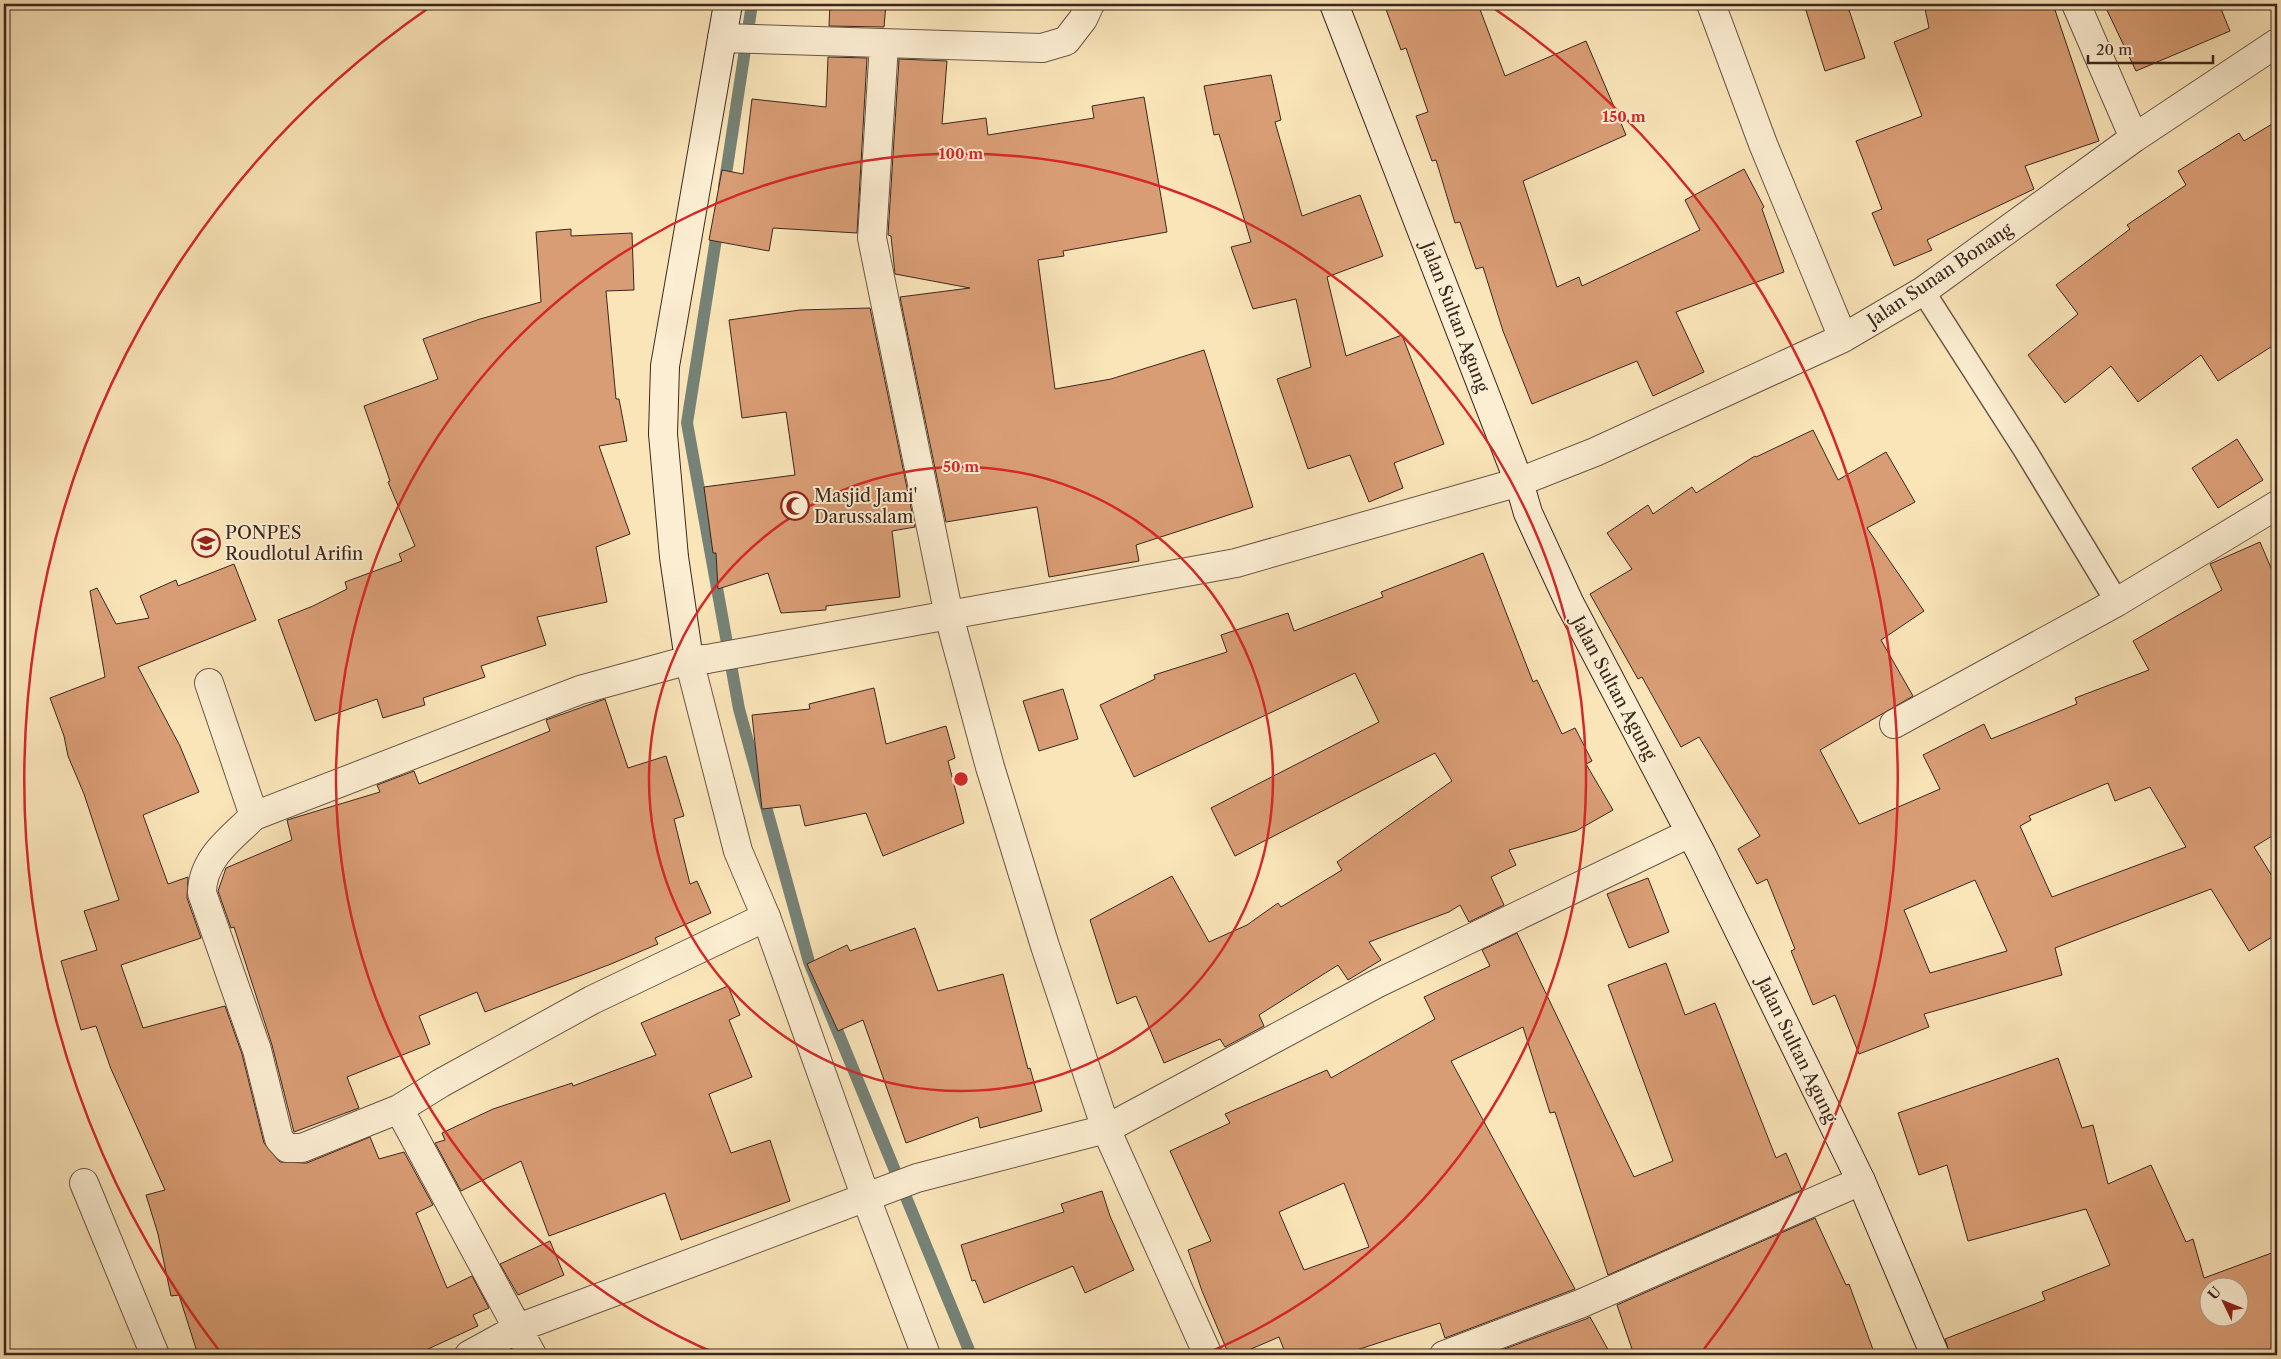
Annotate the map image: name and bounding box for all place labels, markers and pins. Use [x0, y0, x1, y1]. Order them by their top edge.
place label: Masjid Jami' Darussalam [814, 485, 917, 528]
mosque icon: Masjid Jami' Darussalam [780, 491, 810, 521]
place label: PONPES Roudlotul Arifin [225, 522, 363, 565]
school or university icon: PONPES Roudlotul Arifin [191, 528, 221, 558]
centre of rings [952, 770, 970, 788]

